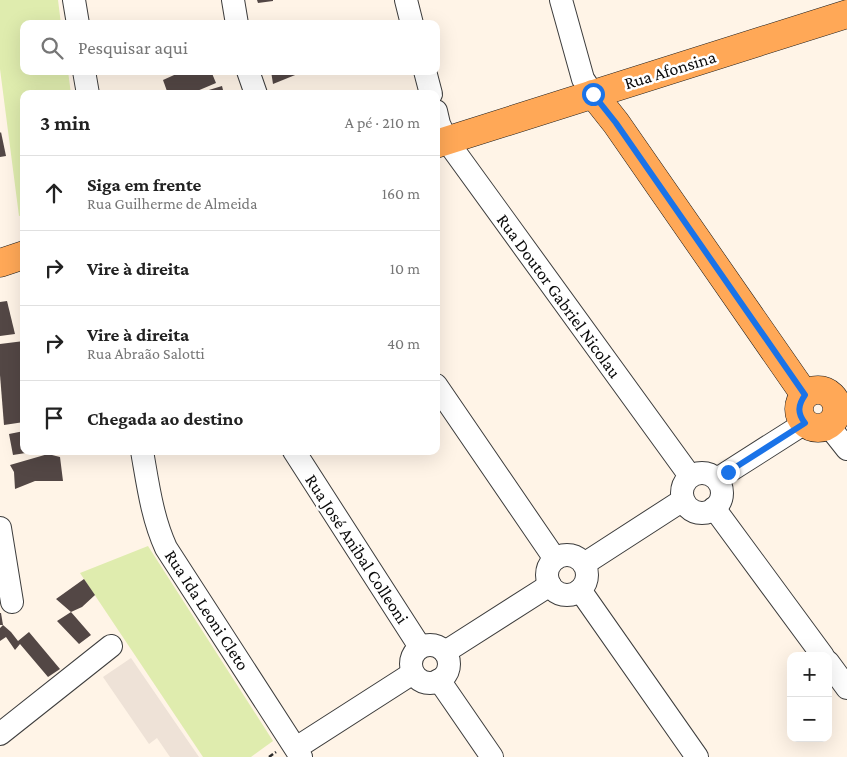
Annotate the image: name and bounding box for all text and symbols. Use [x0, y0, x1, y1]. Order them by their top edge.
search box [20, 20, 440, 75]
icon: search [38, 34, 66, 62]
text: Pesquisar aqui [78, 37, 188, 58]
street label: Rua Afonsina [622, 47, 718, 93]
route start [582, 83, 605, 106]
text: 3 min [40, 111, 90, 135]
text: A pé · 210 m [345, 114, 420, 131]
text: Siga em frente [87, 174, 201, 195]
icon: ahead [40, 179, 68, 207]
text: 160 m [382, 185, 420, 202]
text: Rua Guilherme de Almeida [87, 195, 257, 212]
street label: Rua Doutor Gabriel Nicolau [493, 210, 625, 382]
icon: right [40, 254, 68, 282]
text: Vire à direita [87, 258, 189, 279]
text: 10 m [390, 260, 420, 277]
text: Vire à direita [87, 324, 189, 345]
icon: right [40, 329, 68, 357]
text: 40 m [387, 335, 420, 352]
text: Rua Abraão Salotti [87, 345, 205, 362]
icon: arrive [40, 404, 68, 432]
text: Chegada ao destino [87, 408, 243, 429]
route end [717, 461, 740, 484]
street label: Rua José Anibal Colleoni [301, 471, 413, 628]
street label: Rua Ida Leoni Cleto [161, 546, 253, 674]
map controls [787, 652, 832, 742]
button: + [787, 652, 832, 697]
button: − [787, 697, 832, 742]

